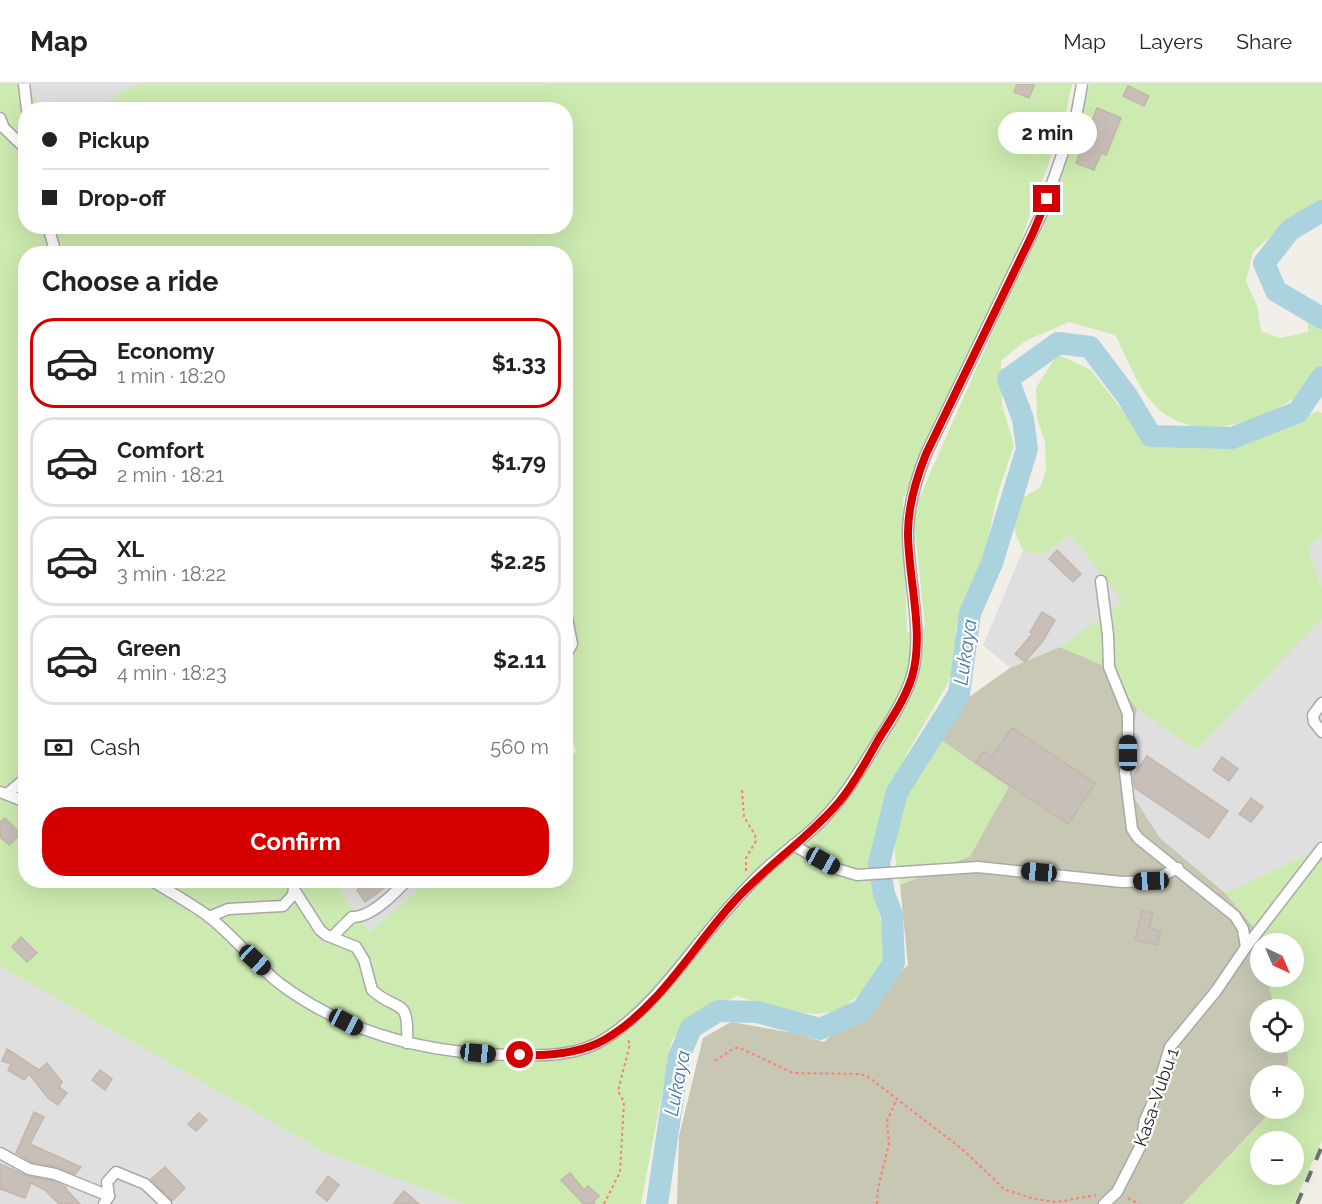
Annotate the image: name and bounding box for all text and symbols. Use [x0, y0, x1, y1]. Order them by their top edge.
text: Map [30, 25, 88, 58]
text: Map [1063, 29, 1106, 54]
text: Layers [1139, 29, 1203, 54]
text: Share [1236, 29, 1292, 54]
callout: 2 min [998, 112, 1096, 154]
text: 2 min [1022, 121, 1073, 145]
text: Pickup [78, 127, 150, 153]
text: Drop-off [78, 185, 166, 211]
route end [1033, 185, 1060, 212]
text: Choose a ride [42, 266, 218, 297]
icon: car [45, 336, 99, 390]
text: Economy [117, 338, 215, 364]
text: $1.33 [492, 350, 546, 376]
text: 1 min · 18:20 [117, 364, 226, 388]
icon: car [45, 435, 99, 489]
text: Comfort [117, 437, 204, 463]
text: $1.79 [491, 449, 546, 475]
text: 2 min · 18:21 [117, 463, 224, 487]
icon: car [45, 534, 99, 588]
text: XL [117, 536, 144, 562]
text: $2.25 [490, 548, 546, 574]
text: 3 min · 18:22 [117, 562, 226, 586]
water label: Lukaya [948, 617, 982, 687]
icon: car [45, 633, 99, 687]
text: Green [117, 635, 181, 661]
text: $2.11 [493, 647, 546, 673]
text: 4 min · 18:23 [117, 661, 227, 685]
icon: cash [42, 731, 75, 764]
text: Cash [90, 734, 141, 760]
text: 560 m [490, 735, 549, 759]
car [1119, 735, 1137, 771]
button: Confirm [42, 807, 549, 876]
car [803, 844, 843, 878]
car [1020, 861, 1058, 883]
car [1133, 871, 1169, 891]
north arrow [1250, 933, 1304, 987]
map controls [1250, 933, 1304, 1185]
car [236, 941, 274, 979]
button: locate [1250, 999, 1304, 1053]
car [326, 1006, 366, 1038]
route start [506, 1041, 533, 1068]
car [459, 1042, 497, 1064]
street label: Kasa-Vubu 1 [1129, 1045, 1183, 1149]
water label: Lukaya [659, 1048, 695, 1118]
button: + [1250, 1065, 1304, 1119]
button: − [1250, 1131, 1304, 1185]

